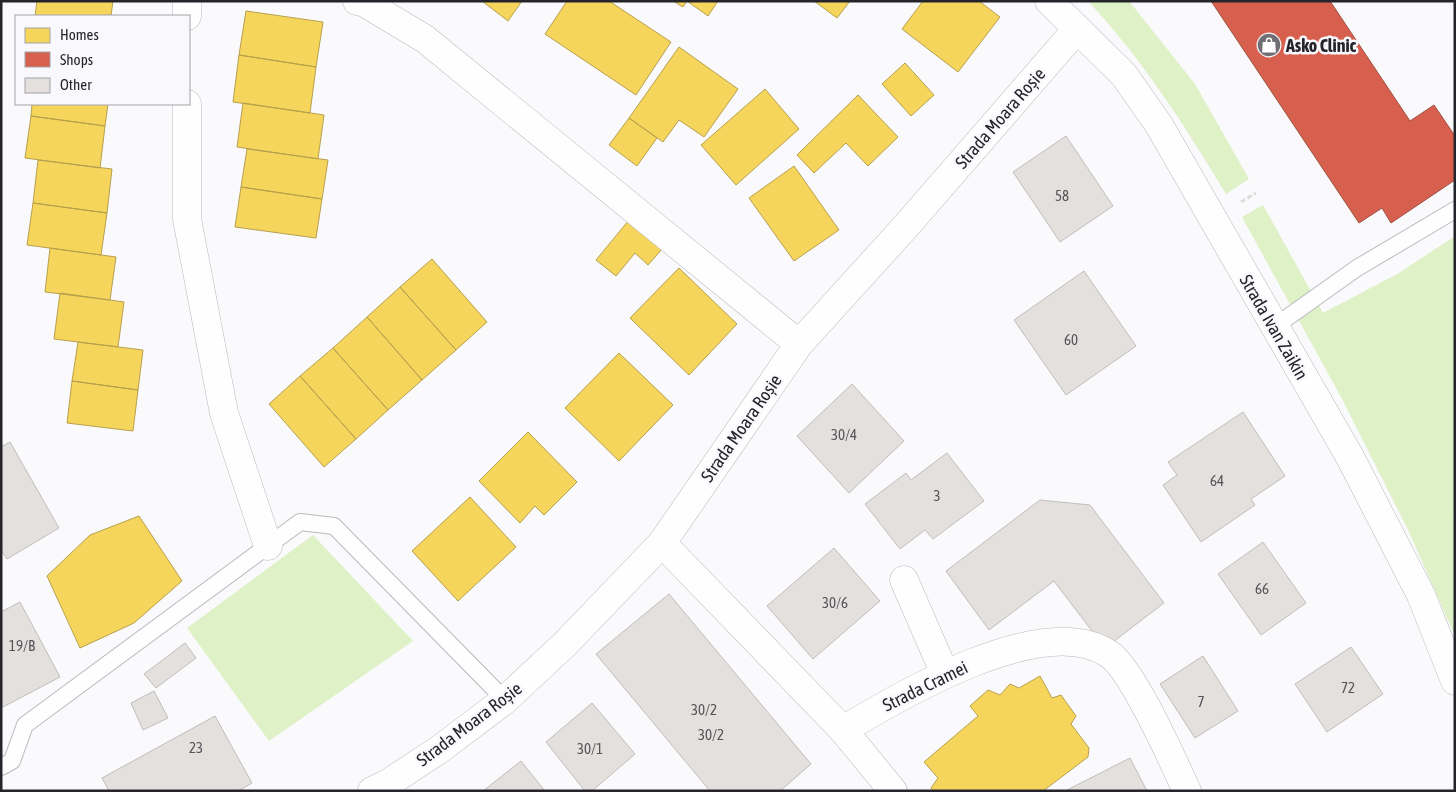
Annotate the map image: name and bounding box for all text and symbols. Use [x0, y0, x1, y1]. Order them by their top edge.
legend [15, 15, 190, 105]
text: Homes [60, 26, 99, 43]
shop icon: Asko Clinic [1256, 32, 1282, 58]
place label: Asko Clinic [1285, 35, 1357, 56]
text: Shops [60, 51, 93, 68]
street label: Strada Moara Roșie [951, 63, 1049, 173]
text: Other [60, 76, 92, 93]
house number: 58 [1055, 187, 1069, 204]
street label: Strada Ivan Zaikin [1235, 271, 1313, 383]
house number: 60 [1064, 331, 1078, 348]
street label: Strada Moara Roșie [696, 370, 786, 486]
house number: 30/4 [831, 426, 857, 443]
house number: 64 [1210, 472, 1224, 489]
house number: 3 [933, 487, 941, 504]
house number: 66 [1255, 580, 1269, 597]
house number: 30/6 [822, 594, 848, 611]
house number: 19/B [9, 637, 35, 654]
street label: Strada Cramei [879, 656, 971, 716]
street label: Strada Moara Roșie [412, 678, 526, 770]
house number: 72 [1341, 679, 1355, 696]
house number: 7 [1197, 693, 1205, 710]
house number: 30/2 [691, 701, 717, 718]
house number: 30/2 [698, 726, 724, 743]
house number: 23 [189, 739, 203, 756]
house number: 30/1 [577, 740, 603, 757]

